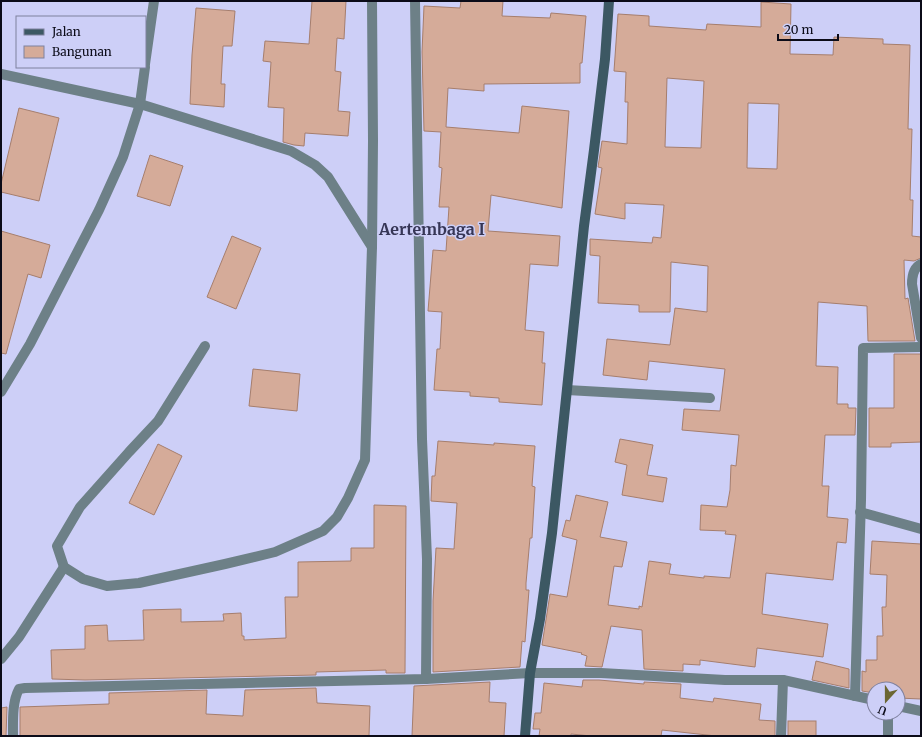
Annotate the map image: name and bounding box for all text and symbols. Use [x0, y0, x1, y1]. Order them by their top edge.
legend [16, 16, 146, 68]
scale bar [778, 16, 838, 42]
text: 20 m [784, 22, 813, 37]
text: Jalan [51, 24, 81, 39]
text: Bangunan [52, 44, 112, 59]
district label: Aertembaga I [378, 219, 485, 239]
north arrow [866, 681, 906, 721]
text: U [875, 702, 889, 718]

